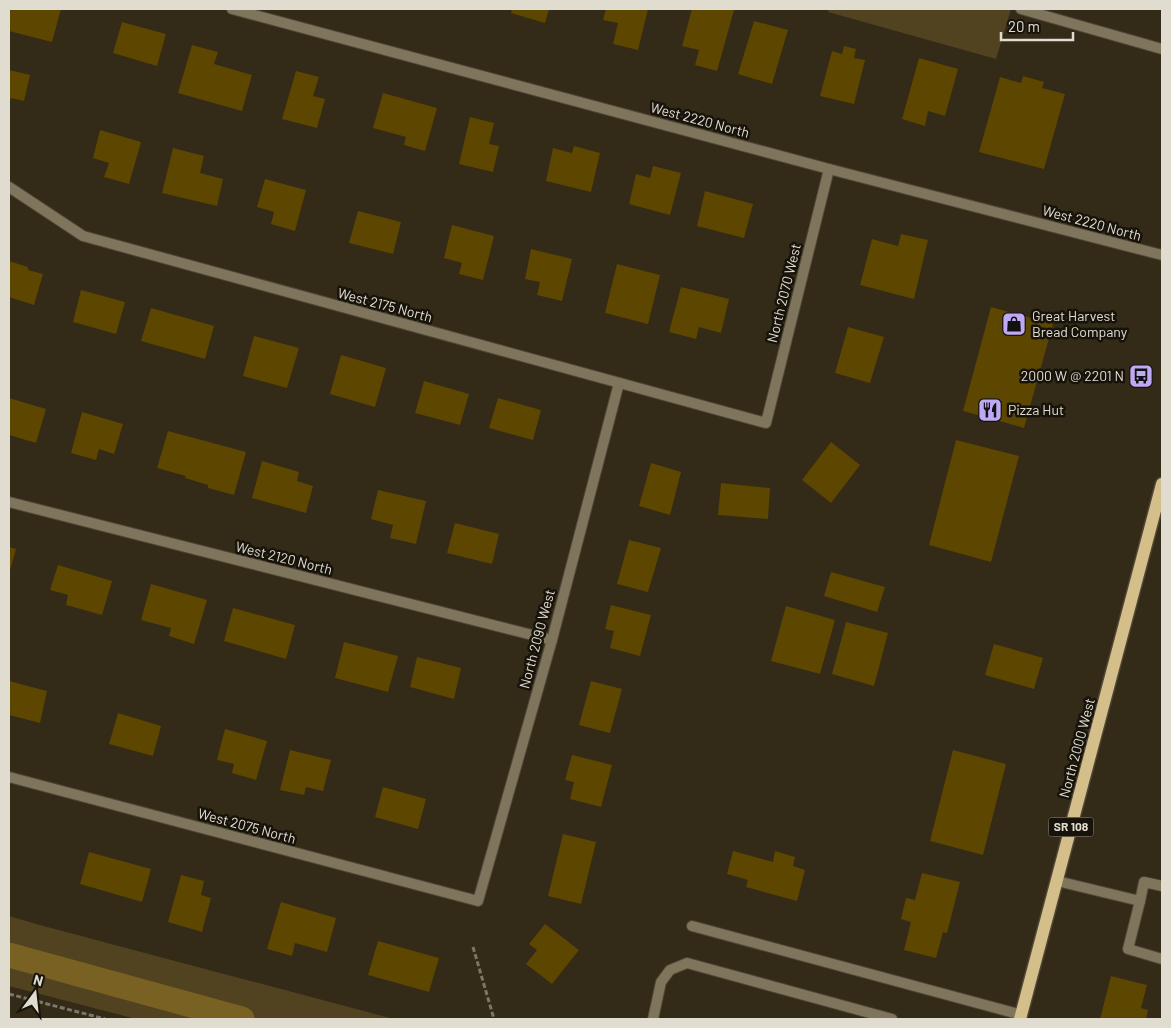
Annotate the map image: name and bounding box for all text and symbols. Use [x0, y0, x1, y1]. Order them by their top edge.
scale bar [1001, 10, 1074, 42]
text: 20 m [1008, 17, 1040, 35]
street label: West 2220 North [649, 98, 752, 141]
street label: West 2220 North [1041, 201, 1144, 244]
street label: North 2070 West [763, 242, 804, 344]
street label: West 2175 North [336, 284, 434, 325]
place label: Great Harvest Bread Company [1032, 307, 1128, 340]
shop icon: Great Harvest Bread Company [1001, 311, 1027, 337]
bus stop icon: 2000 W @ 2201 N [1128, 363, 1154, 389]
place label: 2000 W @ 2201 N [1021, 367, 1124, 384]
restaurant icon: Pizza Hut [977, 397, 1003, 423]
place label: Pizza Hut [1008, 401, 1064, 418]
street label: West 2120 North [234, 537, 334, 578]
street label: North 2090 West [515, 587, 558, 690]
street label: North 2000 West [1055, 696, 1098, 800]
street label: West 2075 North [196, 804, 298, 847]
road number: SR 108 [1048, 818, 1094, 836]
north arrow [10, 968, 60, 1018]
text: N [32, 971, 45, 989]

